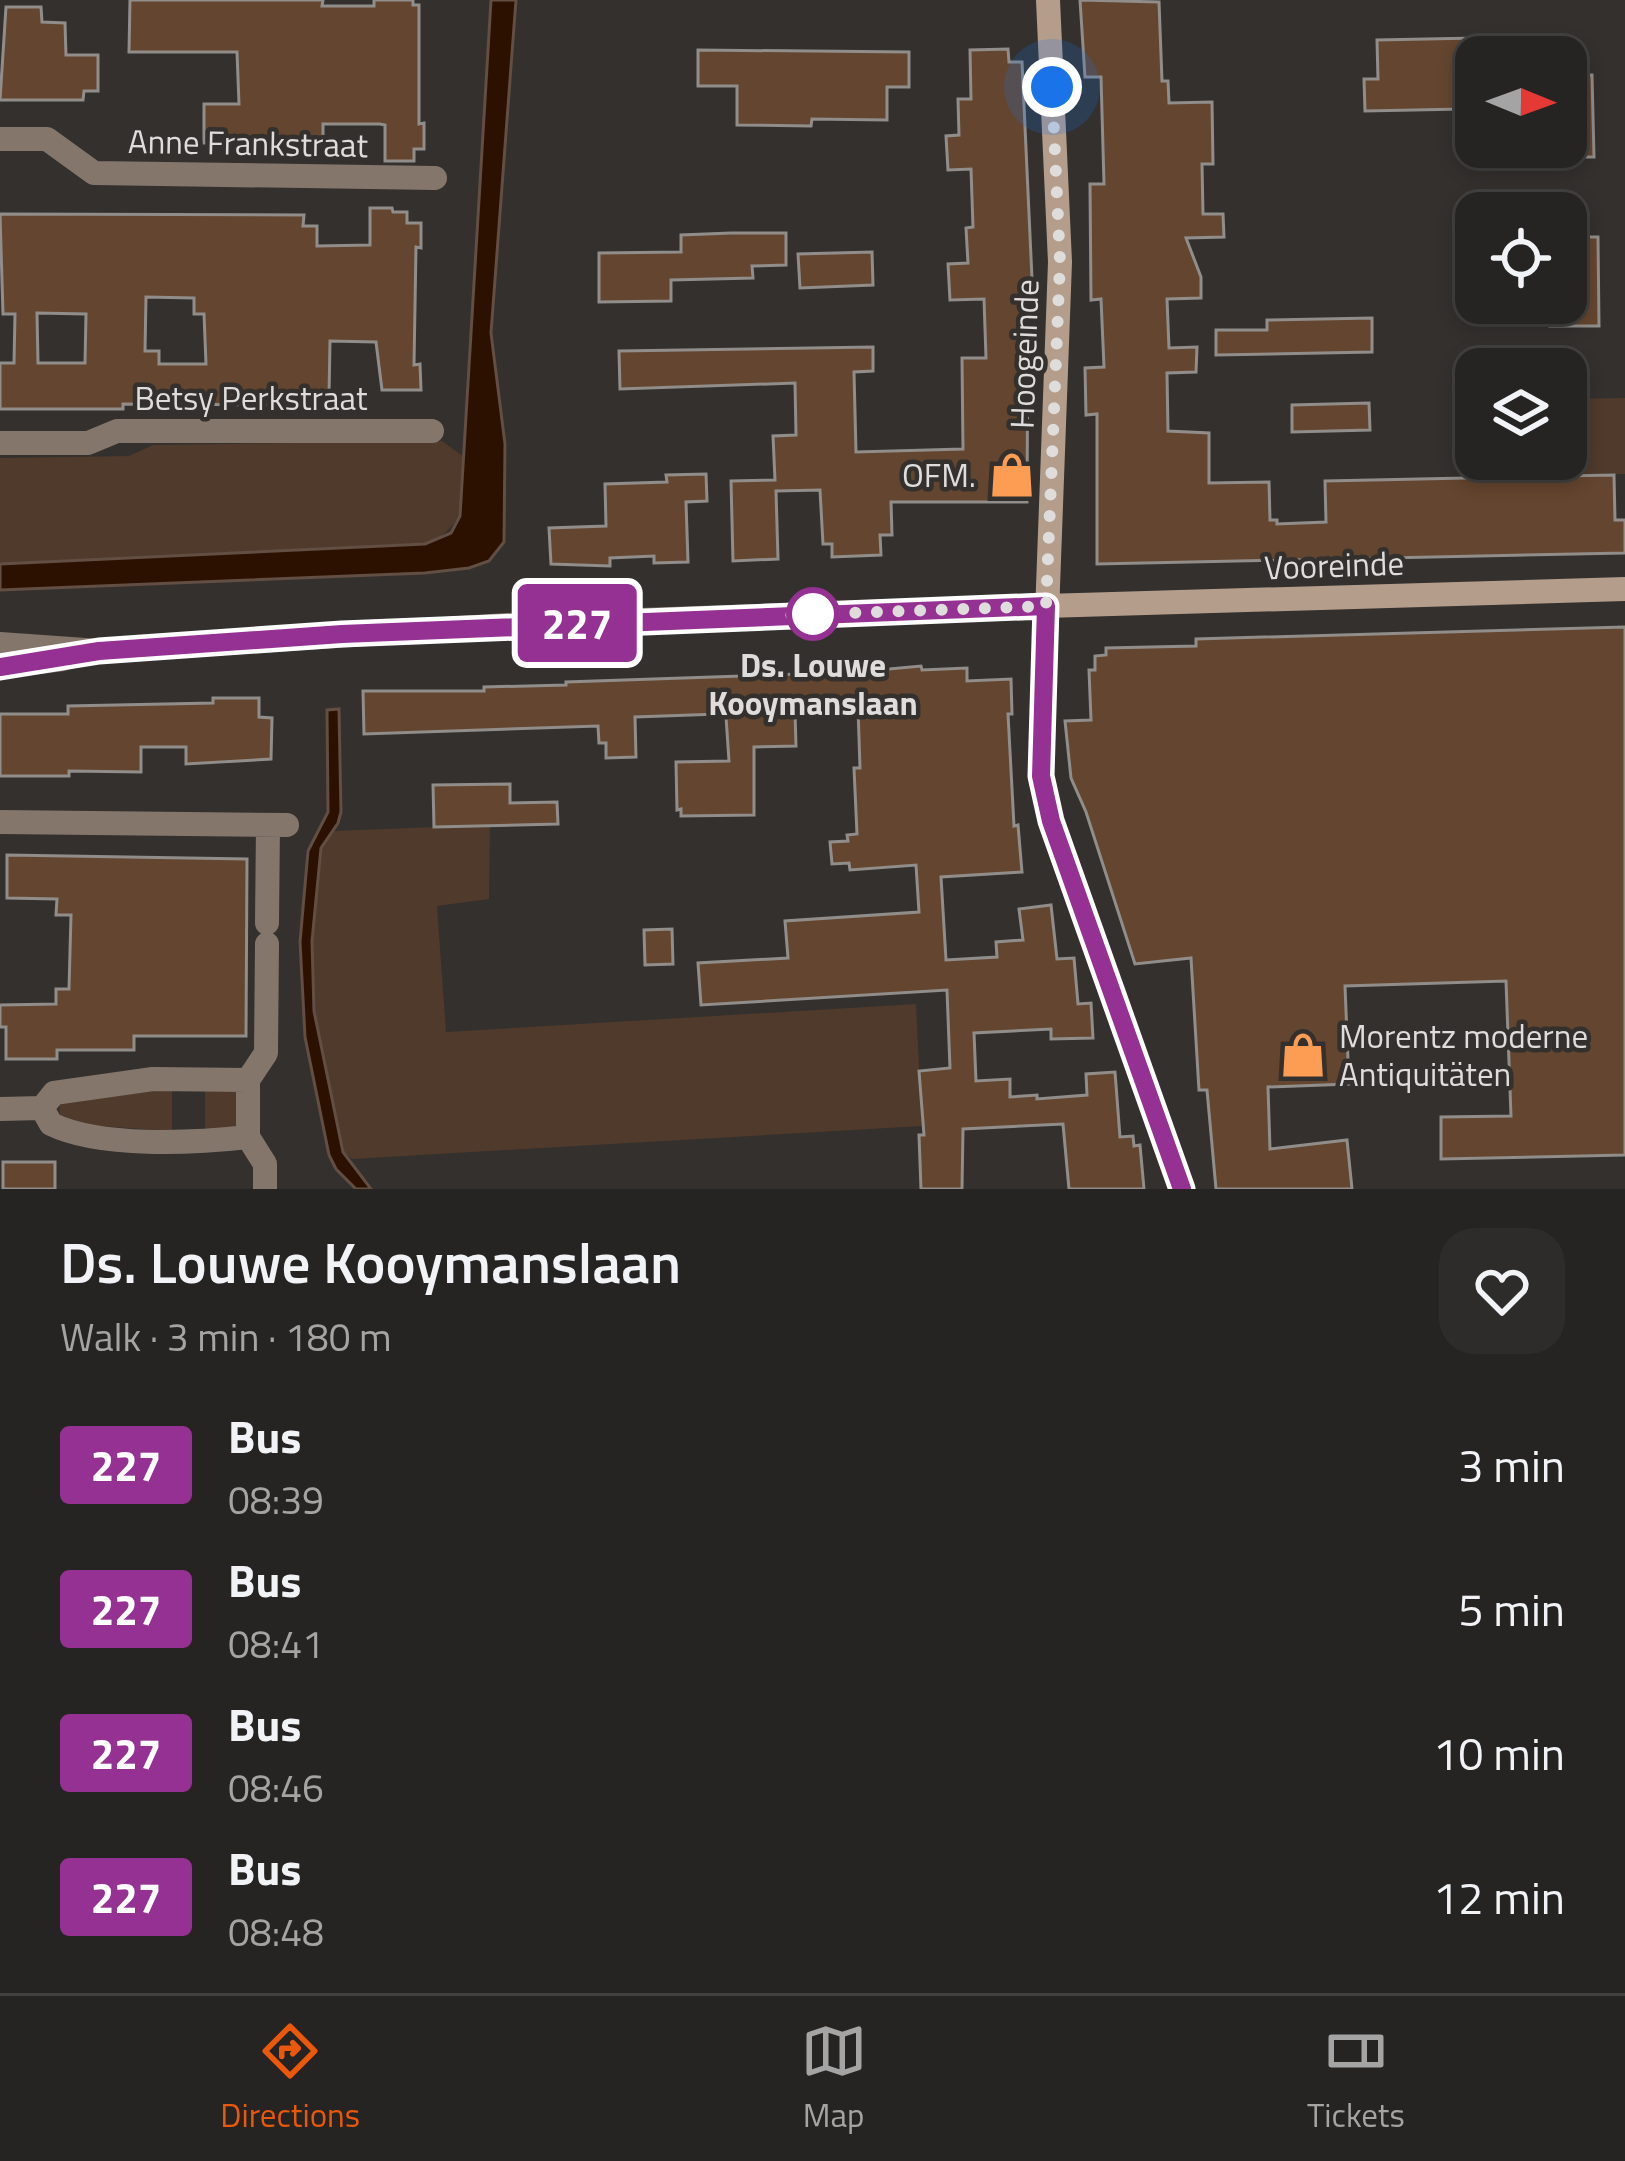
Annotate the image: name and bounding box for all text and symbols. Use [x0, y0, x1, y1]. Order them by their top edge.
north arrow [1455, 36, 1587, 168]
map controls [1455, 36, 1587, 480]
your location [1022, 57, 1082, 117]
street label: Anne Frankstraat [127, 116, 369, 170]
button: locate [1455, 192, 1587, 324]
street label: Hoogeinde [996, 278, 1052, 430]
button: layers [1455, 348, 1587, 480]
street label: Betsy Perkstraat [134, 373, 368, 423]
place label: OFM. [902, 450, 976, 500]
shop icon: OFM. [987, 450, 1037, 500]
street label: Vooreinde [1263, 538, 1405, 592]
line badge: 227 [508, 584, 646, 662]
marker: Ds. Louwe Kooymanslaan [788, 589, 838, 639]
text: 227 [542, 591, 612, 655]
place label: Ds. Louwe Kooymanslaan [708, 640, 918, 728]
place label: Morentz moderne Antiquitäten [1339, 1011, 1588, 1099]
shop icon: Morentz moderne Antiquitäten [1278, 1030, 1328, 1080]
text: Ds. Louwe Kooymanslaan [60, 1218, 681, 1305]
button: heart [1439, 1228, 1565, 1354]
text: Walk · 3 min · 180 m [60, 1307, 392, 1366]
text: Bus [228, 1402, 302, 1470]
text: 3 min [1458, 1431, 1565, 1499]
text: 227 [91, 1433, 161, 1497]
text: 08:39 [228, 1470, 324, 1529]
text: Bus [228, 1546, 302, 1614]
text: 5 min [1458, 1575, 1565, 1643]
text: 227 [91, 1577, 161, 1641]
text: 08:41 [228, 1614, 324, 1673]
text: Bus [228, 1690, 302, 1758]
text: 10 min [1433, 1719, 1565, 1787]
text: 227 [91, 1721, 161, 1785]
text: 08:46 [228, 1758, 324, 1817]
text: Bus [228, 1834, 302, 1902]
text: 12 min [1433, 1863, 1565, 1931]
text: 227 [91, 1865, 161, 1929]
text: 08:48 [228, 1902, 324, 1961]
tab: Directions [220, 2018, 360, 2140]
tab: Map [801, 2018, 867, 2140]
tab: Tickets [1307, 2018, 1405, 2140]

